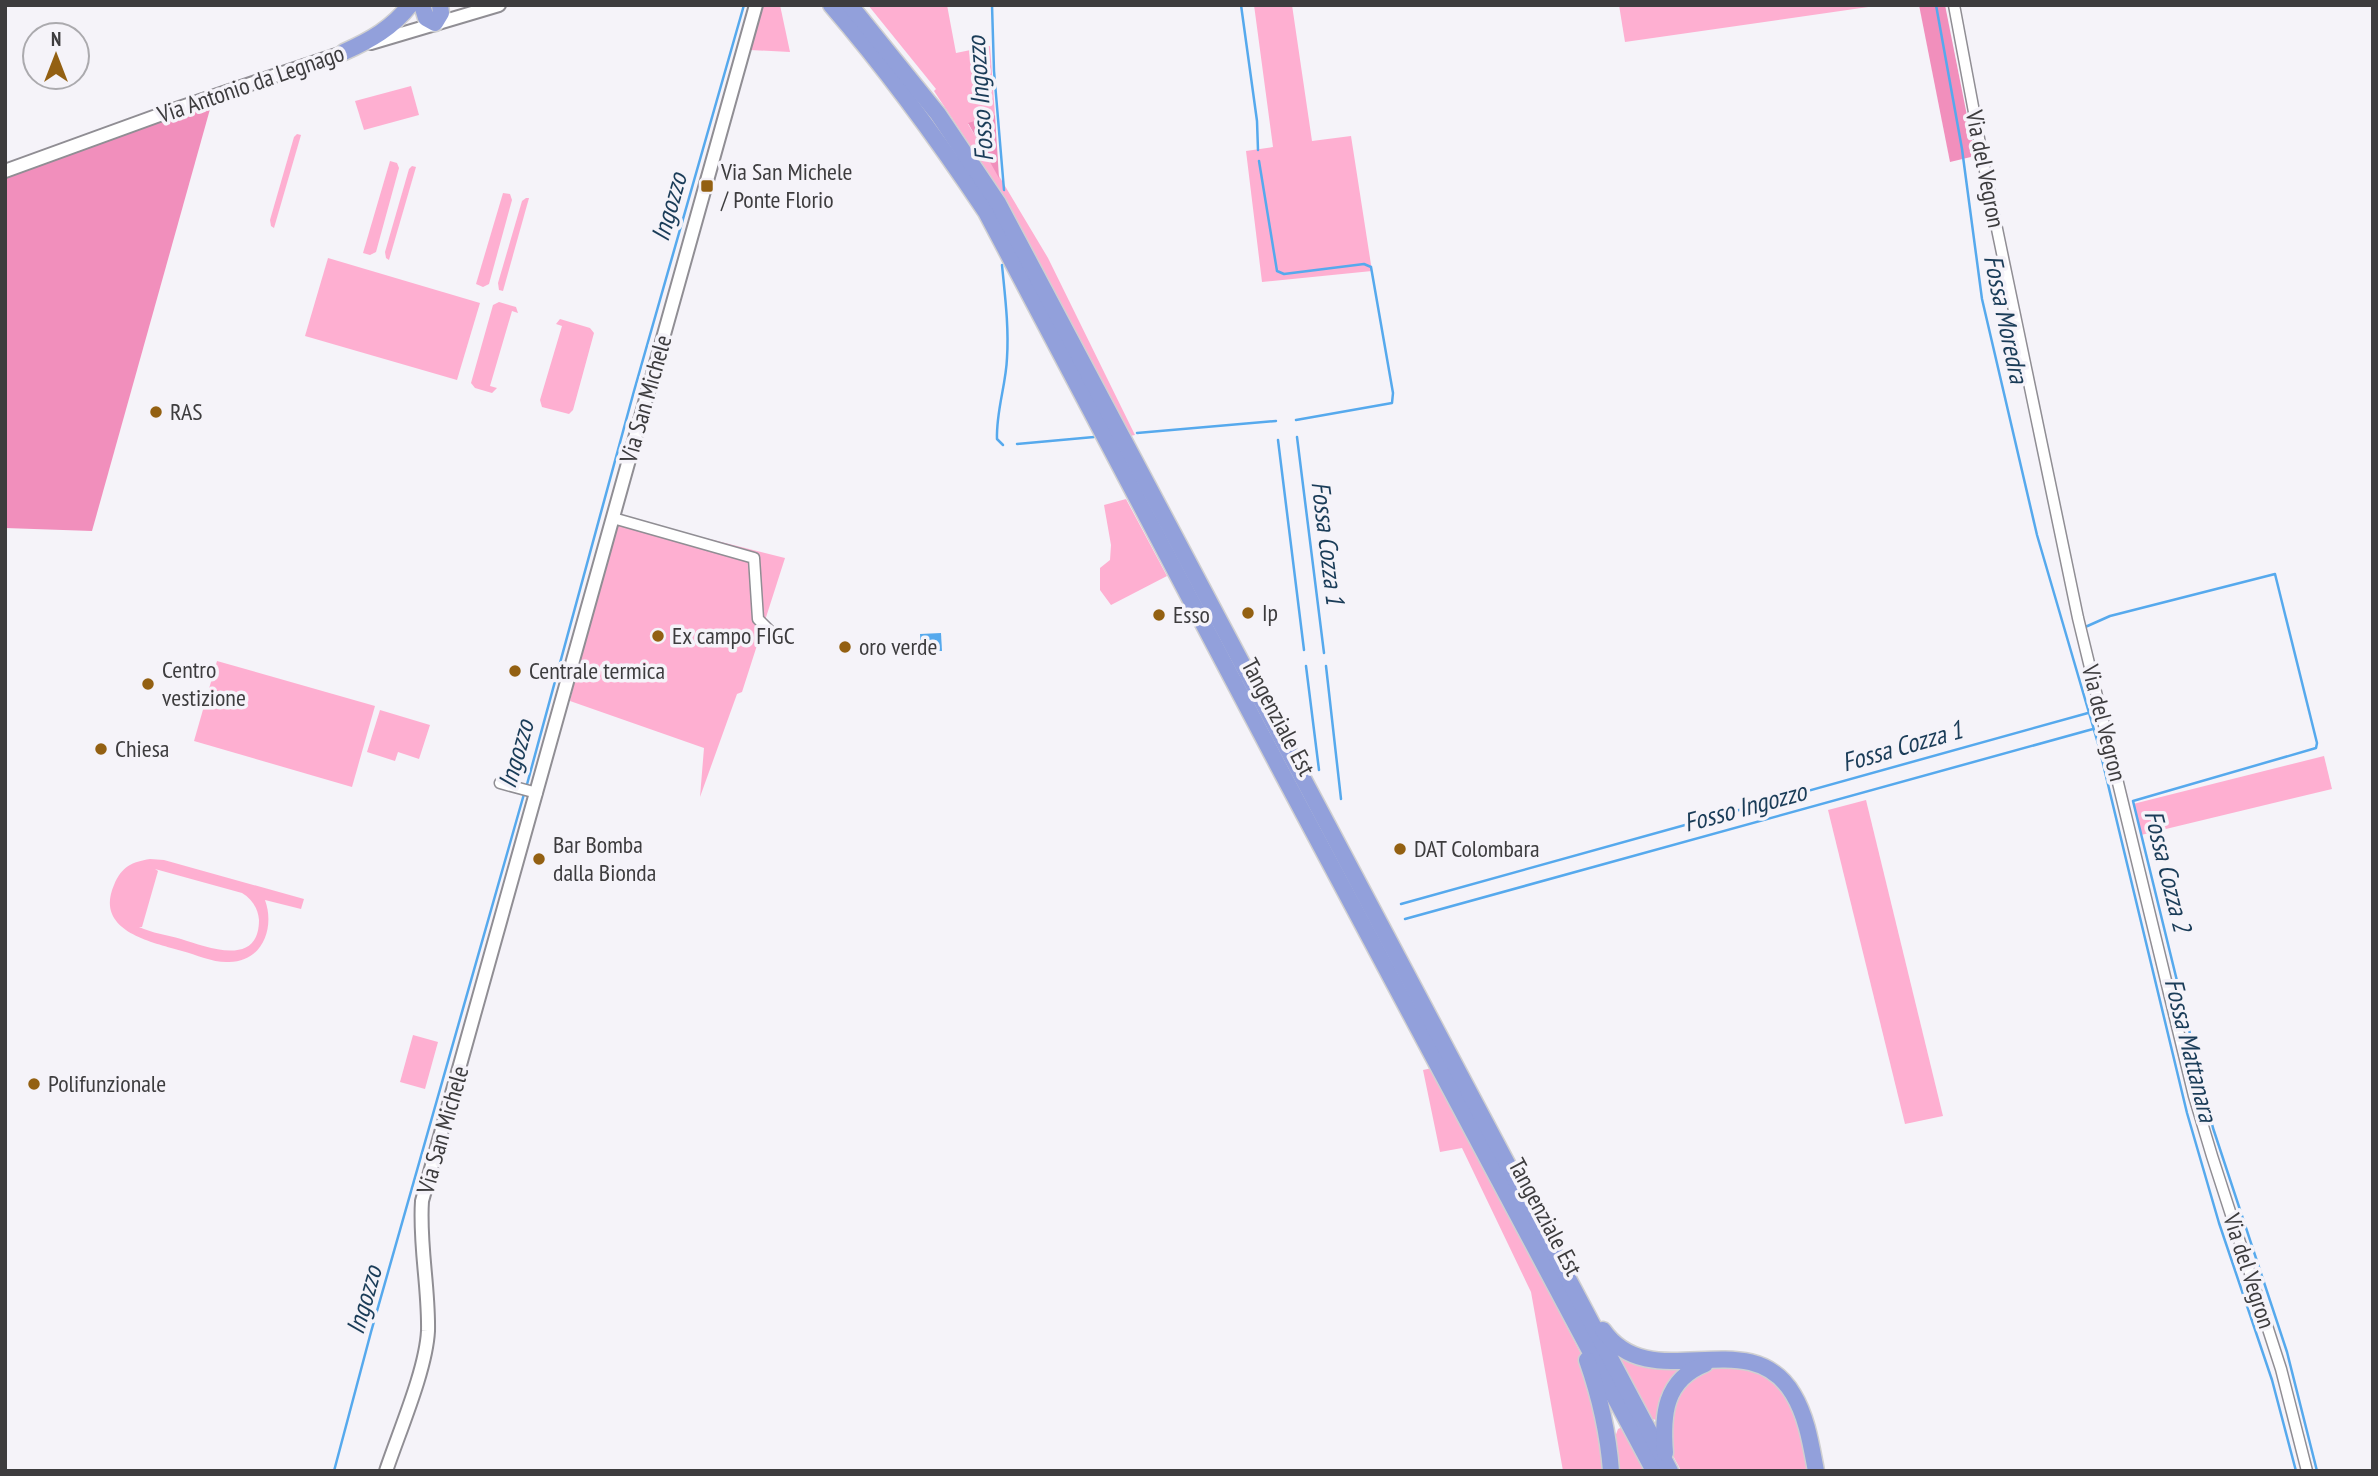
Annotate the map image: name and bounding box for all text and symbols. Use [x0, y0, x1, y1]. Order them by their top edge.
north arrow [21, 21, 91, 91]
text: N [51, 27, 61, 51]
water label: Fosso Ingozzo [959, 34, 1000, 163]
street label: Via Antonio da Legnago [153, 37, 348, 130]
street label: Via del Vegron [1959, 107, 2012, 230]
place label: Via San Michele / Ponte Florio [720, 156, 853, 215]
water label: Ingozzo [643, 167, 694, 245]
marker: Via San Michele / Ponte Florio [699, 178, 715, 194]
water label: Fossa Moredra [1977, 252, 2036, 387]
street label: Via San Michele [612, 331, 679, 467]
place label: RAS [170, 396, 203, 427]
marker: RAS [148, 404, 164, 420]
water label: Fossa Cozza 1 [1305, 479, 1352, 607]
place label: Ip [1262, 597, 1278, 628]
place label: Esso [1173, 599, 1210, 630]
marker: Ip [1240, 605, 1256, 621]
marker: Esso [1151, 607, 1167, 623]
place label: Ex campo FIGC [672, 620, 795, 651]
marker: Ex campo FIGC [650, 628, 666, 644]
place label: oro verde [859, 631, 937, 662]
marker: oro verde [837, 639, 853, 655]
street label: Tangenziale Est [1235, 653, 1323, 781]
place label: Centro vestizione [162, 654, 246, 713]
place label: Centrale termica [529, 655, 665, 686]
street label: Via del Vegron [2075, 660, 2134, 784]
marker: Centrale termica [507, 663, 523, 679]
marker: Centro vestizione [140, 676, 156, 692]
water label: Fossa Cozza 1 [1838, 713, 1966, 778]
water label: Ingozzo [490, 714, 541, 792]
place label: Chiesa [115, 733, 169, 764]
marker: Chiesa [93, 741, 109, 757]
water label: Fosso Ingozzo [1680, 774, 1811, 839]
water label: Fossa Cozza 2 [2137, 807, 2200, 937]
place label: Bar Bomba dalla Bionda [553, 829, 656, 888]
place label: DAT Colombara [1414, 833, 1540, 864]
marker: DAT Colombara [1392, 841, 1408, 857]
marker: Bar Bomba dalla Bionda [531, 851, 547, 867]
water label: Fossa Mattanara [2158, 975, 2226, 1126]
street label: Via San Michele [409, 1062, 476, 1198]
place label: Polifunzionale [48, 1068, 166, 1099]
marker: Polifunzionale [26, 1076, 42, 1092]
street label: Tangenziale Est [1502, 1153, 1590, 1281]
street label: Via del Vegron [2216, 1209, 2283, 1332]
water label: Ingozzo [338, 1260, 389, 1338]

